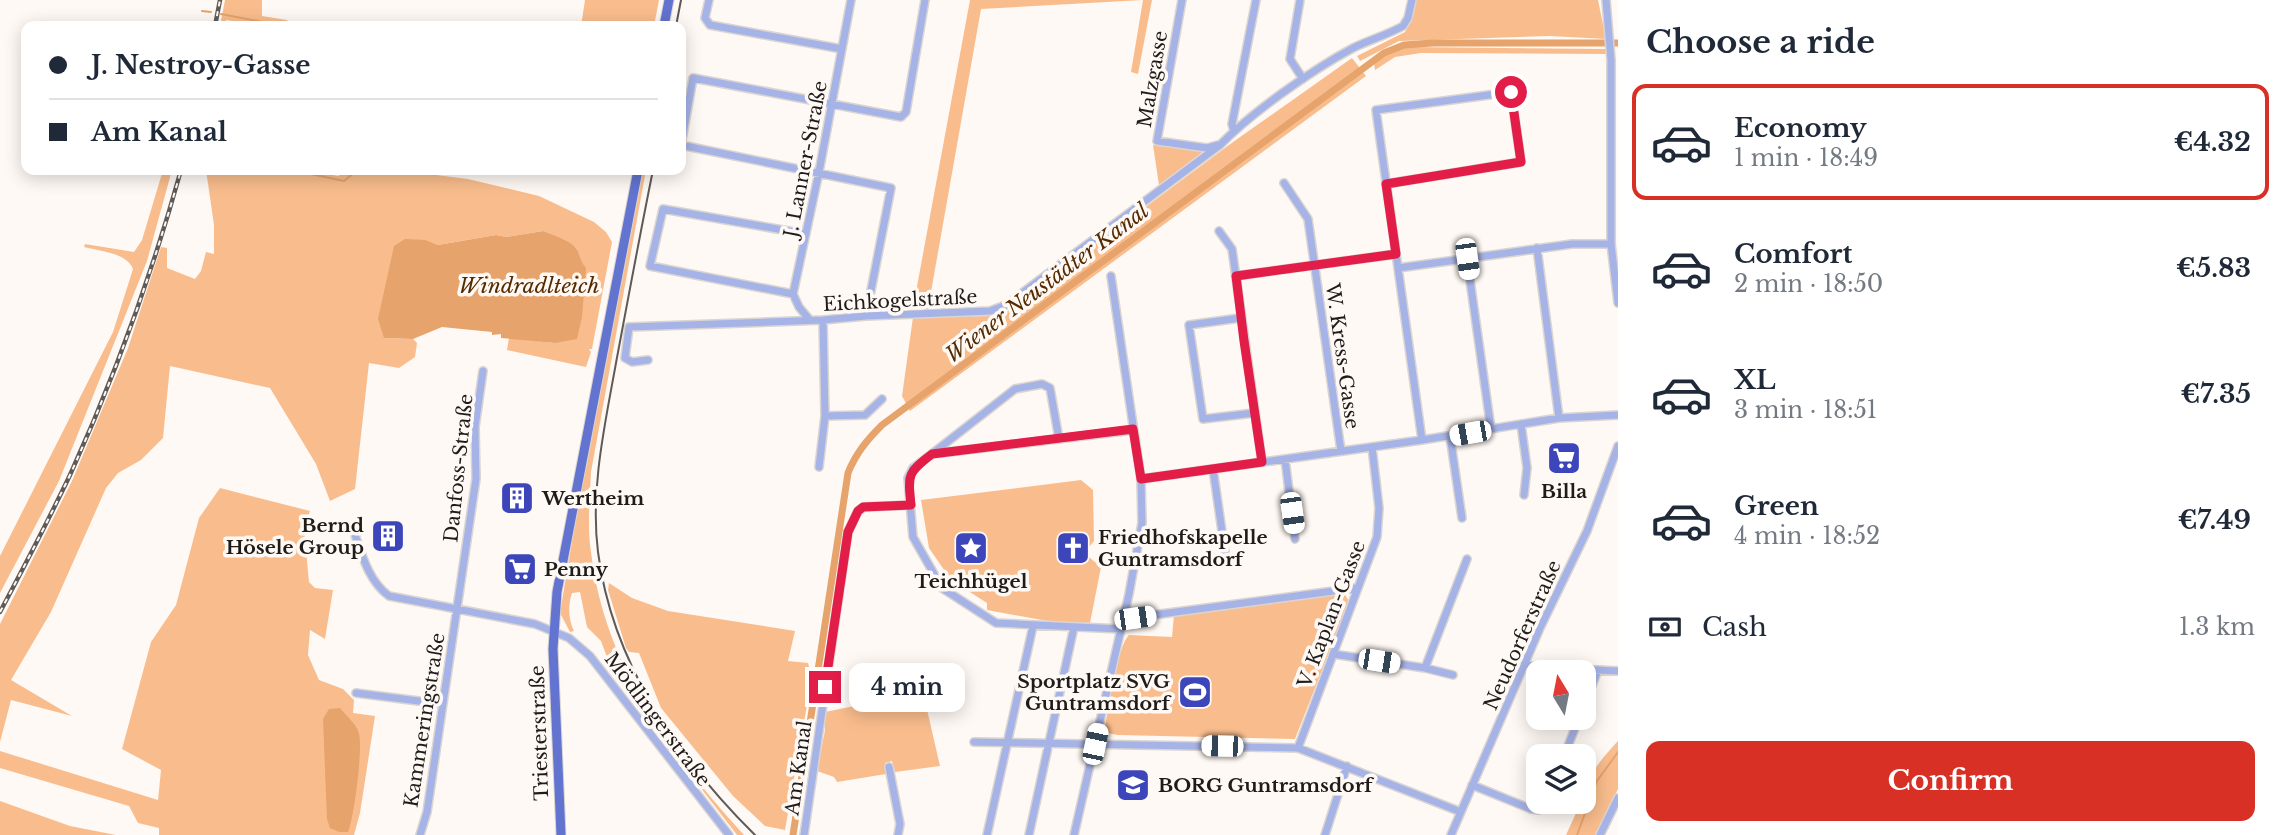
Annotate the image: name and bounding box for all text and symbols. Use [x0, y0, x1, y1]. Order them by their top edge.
text: Choose a ride [1646, 22, 1875, 62]
street label: Malzgasse [1133, 29, 1172, 129]
text: J. Nestroy-Gasse [91, 49, 311, 81]
route start [1495, 76, 1527, 108]
street label: J. Lanner-Straße [778, 79, 832, 242]
icon: car [1650, 111, 1713, 174]
text: Economy [1734, 112, 1867, 144]
text: Am Kanal [91, 116, 227, 148]
text: €4.32 [2174, 126, 2251, 158]
text: 1 min · 18:49 [1734, 144, 1878, 172]
water label: Wiener Neustädter Kanal [940, 198, 1154, 368]
car [1454, 237, 1481, 281]
icon: car [1650, 237, 1713, 300]
text: Comfort [1734, 238, 1852, 270]
text: €5.83 [2176, 252, 2251, 284]
text: 2 min · 18:50 [1734, 270, 1883, 298]
water label: Windradlteich [458, 273, 600, 299]
street label: W. Kress-Gasse [1321, 281, 1364, 431]
street label: Eichkogelstraße [822, 285, 978, 316]
icon: car [1650, 363, 1713, 426]
text: XL [1734, 364, 1776, 396]
text: €7.35 [2180, 378, 2251, 410]
street label: Danfoss-Straße [439, 393, 478, 543]
text: 3 min · 18:51 [1734, 396, 1877, 424]
car [1448, 419, 1493, 447]
supermarket icon: Billa [1545, 439, 1583, 477]
building icon: Wertheim [498, 479, 536, 517]
place label: Billa [1541, 480, 1587, 503]
place label: Wertheim [541, 487, 644, 510]
icon: car [1650, 489, 1713, 552]
text: Green [1734, 490, 1819, 522]
car [1279, 491, 1306, 535]
text: €7.49 [2178, 504, 2251, 536]
place label: Bernd Hösele Group [226, 514, 364, 559]
building icon: Bernd Hösele Group [369, 517, 407, 555]
text: 4 min · 18:52 [1734, 522, 1880, 550]
place label: Friedhofskapelle Guntramsdorf [1098, 526, 1268, 571]
place icon: Teichhügel [952, 529, 990, 567]
church icon: Friedhofskapelle Guntramsdorf [1054, 529, 1092, 567]
street label: V. Kaplan-Gasse [1292, 537, 1370, 692]
supermarket icon: Penny [501, 550, 539, 588]
street label: Neudorferstraße [1479, 557, 1566, 714]
place label: Penny [544, 558, 608, 581]
place label: Teichhügel [915, 570, 1028, 593]
car [1113, 605, 1158, 631]
icon: cash [1646, 608, 1684, 646]
text: Cash [1702, 611, 1767, 643]
text: 1.3 km [2179, 613, 2255, 641]
street label: Kammeringstraße [399, 631, 450, 809]
car [1357, 647, 1402, 675]
street label: Mödlingerstraße [600, 648, 715, 791]
north arrow [1526, 660, 1596, 730]
map controls [1526, 660, 1596, 814]
callout: 4 min [850, 662, 965, 712]
street label: Triesterstraße [526, 665, 553, 801]
place label: Sportplatz SVG Guntramsdorf [1017, 670, 1173, 715]
route end [809, 671, 841, 703]
text: 4 min [871, 673, 943, 701]
sports icon: Sportplatz SVG Guntramsdorf [1176, 673, 1214, 711]
street label: Am Kanal [780, 719, 817, 818]
car [1081, 721, 1110, 767]
car [1201, 735, 1244, 757]
button: Confirm [1646, 741, 2255, 821]
button: layers [1526, 744, 1596, 814]
school or university icon: BORG Guntramsdorf [1114, 766, 1152, 804]
place label: BORG Guntramsdorf [1158, 774, 1375, 797]

